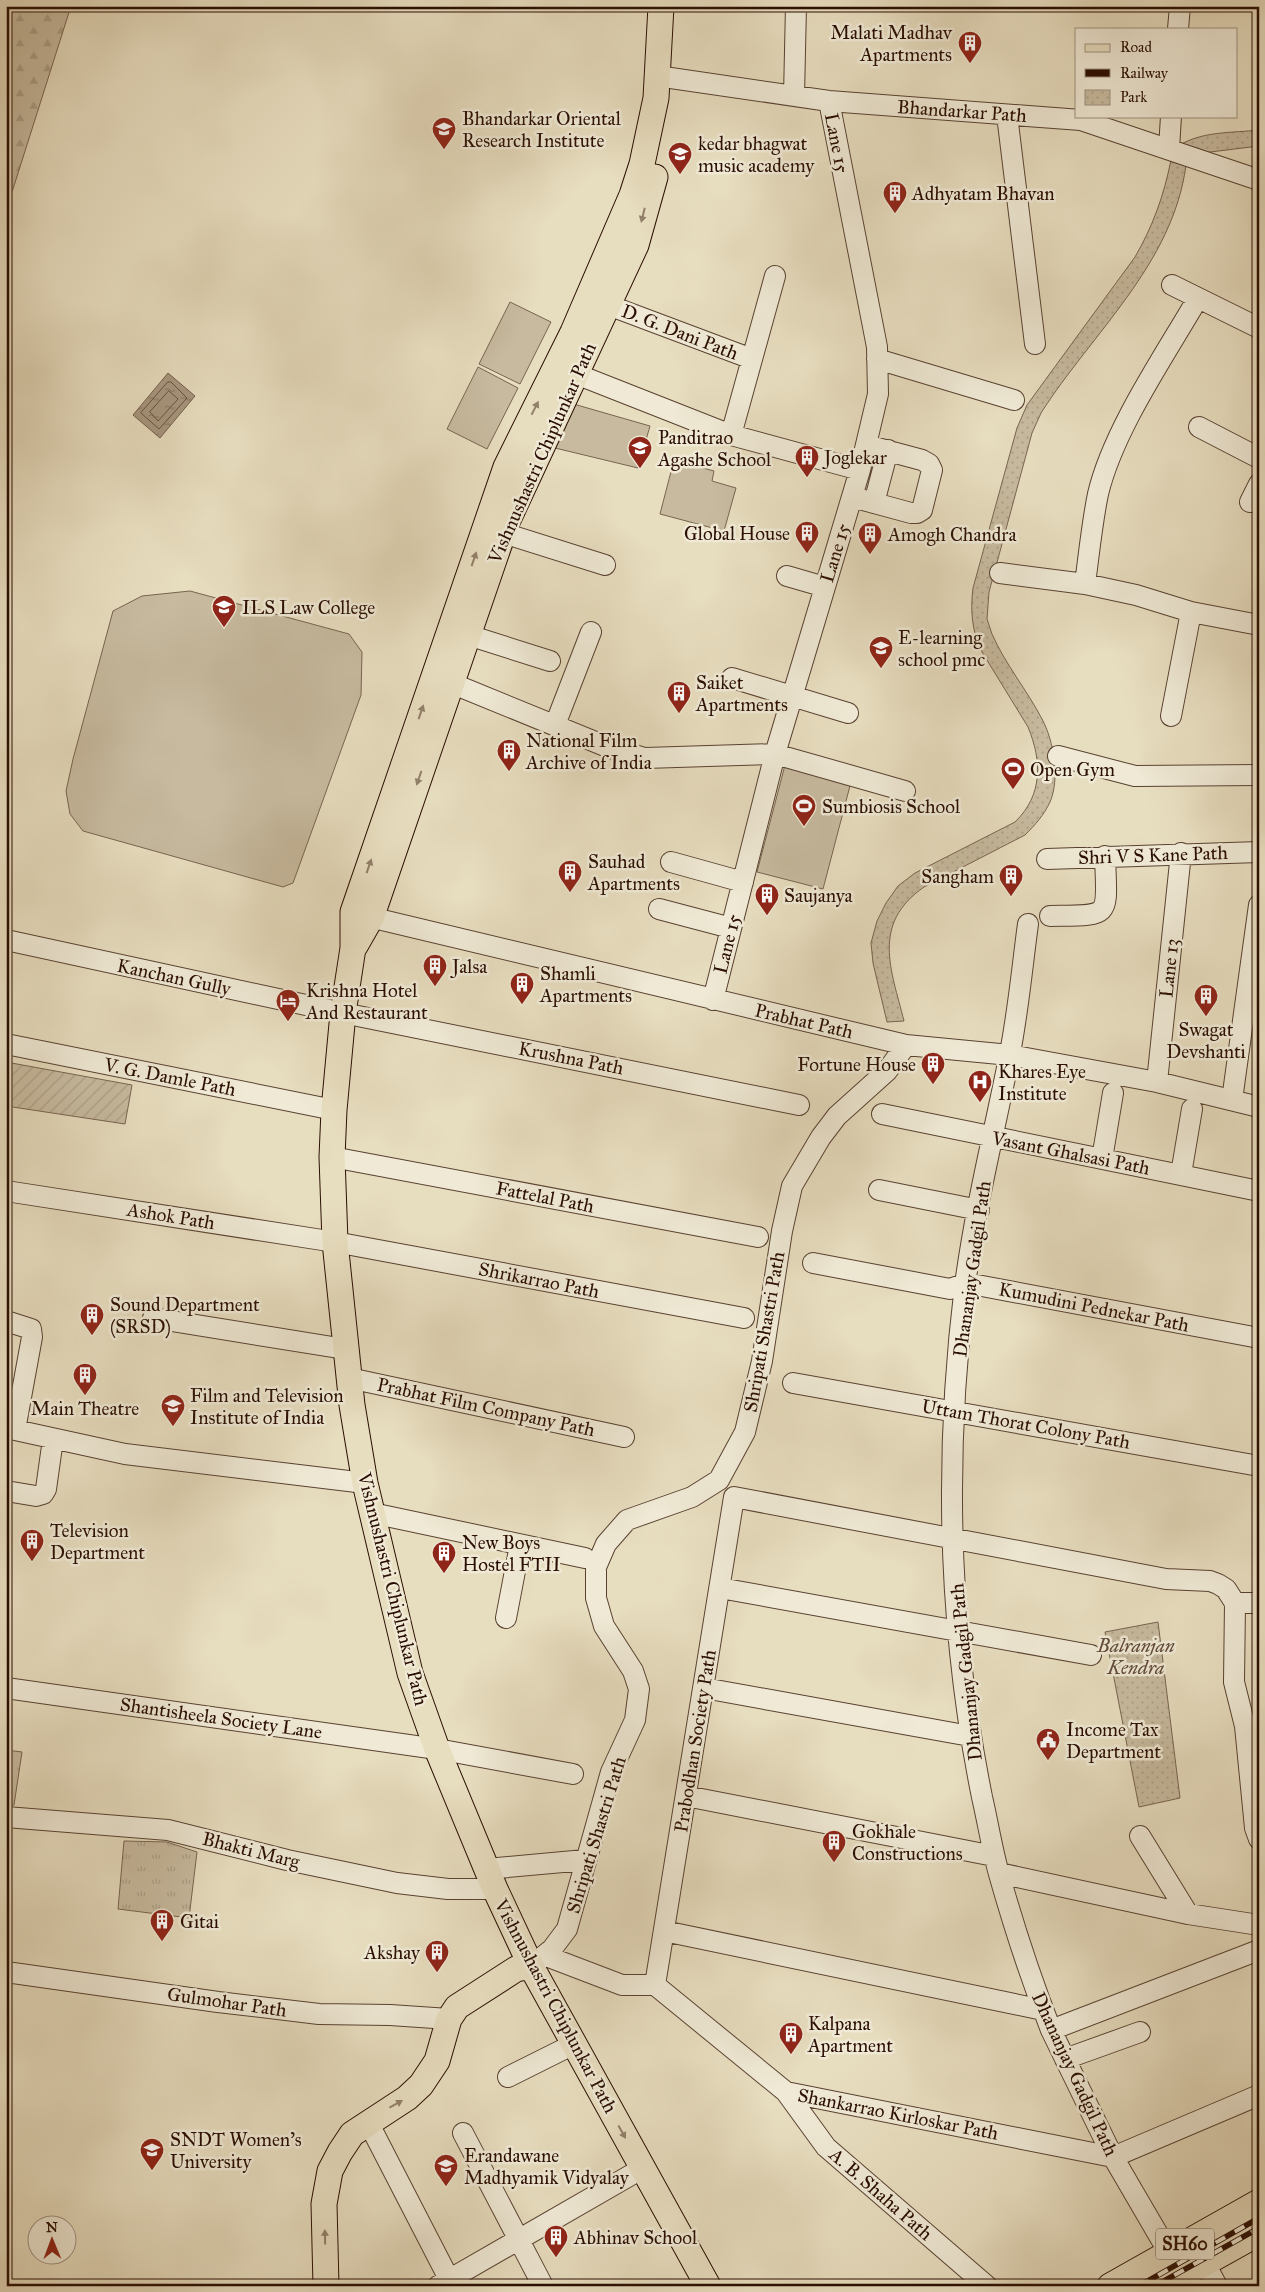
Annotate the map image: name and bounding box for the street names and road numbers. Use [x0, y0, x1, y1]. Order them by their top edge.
street label: Bhandarkar Path [896, 95, 1028, 127]
street label: Lane 15 [820, 111, 854, 175]
street label: D. G. Dani Path [619, 299, 742, 365]
street label: Vishnushastri Chiplunkar Path [482, 339, 601, 568]
street label: Lane 15 [815, 521, 855, 585]
street label: Shri V S Kane Path [1078, 841, 1229, 869]
street label: Lane 15 [709, 912, 746, 976]
street label: Lane 13 [1154, 937, 1184, 999]
street label: Kanchan Gully [115, 954, 234, 1000]
street label: Prabhat Path [753, 999, 856, 1044]
street label: Krushna Path [517, 1037, 626, 1080]
street label: V. G. Damle Path [101, 1053, 238, 1101]
street label: Vasant Ghalsasi Path [989, 1126, 1152, 1180]
street label: Fattelal Path [494, 1176, 597, 1218]
street label: Dhananjay Gadgil Path [948, 1179, 997, 1359]
street label: Ashok Path [124, 1198, 217, 1234]
street label: Shripati Shastri Path [739, 1249, 790, 1414]
street label: Shrikarrao Path [477, 1257, 602, 1303]
street label: Kumudini Pednekar Path [997, 1277, 1192, 1337]
street label: Prabhat Film Company Path [375, 1373, 597, 1441]
street label: Uttam Thorat Colony Path [920, 1394, 1133, 1454]
street label: Vishnushastri Chiplunkar Path [353, 1469, 433, 1708]
street label: Dhananjay Gadgil Path [945, 1582, 988, 1762]
street label: Prabodhan Society Path [669, 1648, 721, 1834]
street label: Shantisheela Society Lane [118, 1692, 324, 1744]
street label: Shripati Shastri Path [561, 1753, 631, 1916]
street label: Bhakti Marg [200, 1827, 302, 1874]
street label: Vishnushastri Chiplunkar Path [489, 1894, 623, 2117]
street label: Gulmohar Path [166, 1982, 289, 2022]
street label: Dhananjay Gadgil Path [1026, 1988, 1123, 2160]
street label: Shankarrao Kirloskar Path [796, 2083, 1001, 2145]
street label: A. B. Shaha Path [824, 2142, 938, 2245]
road number: SH60 [1156, 2228, 1214, 2260]

